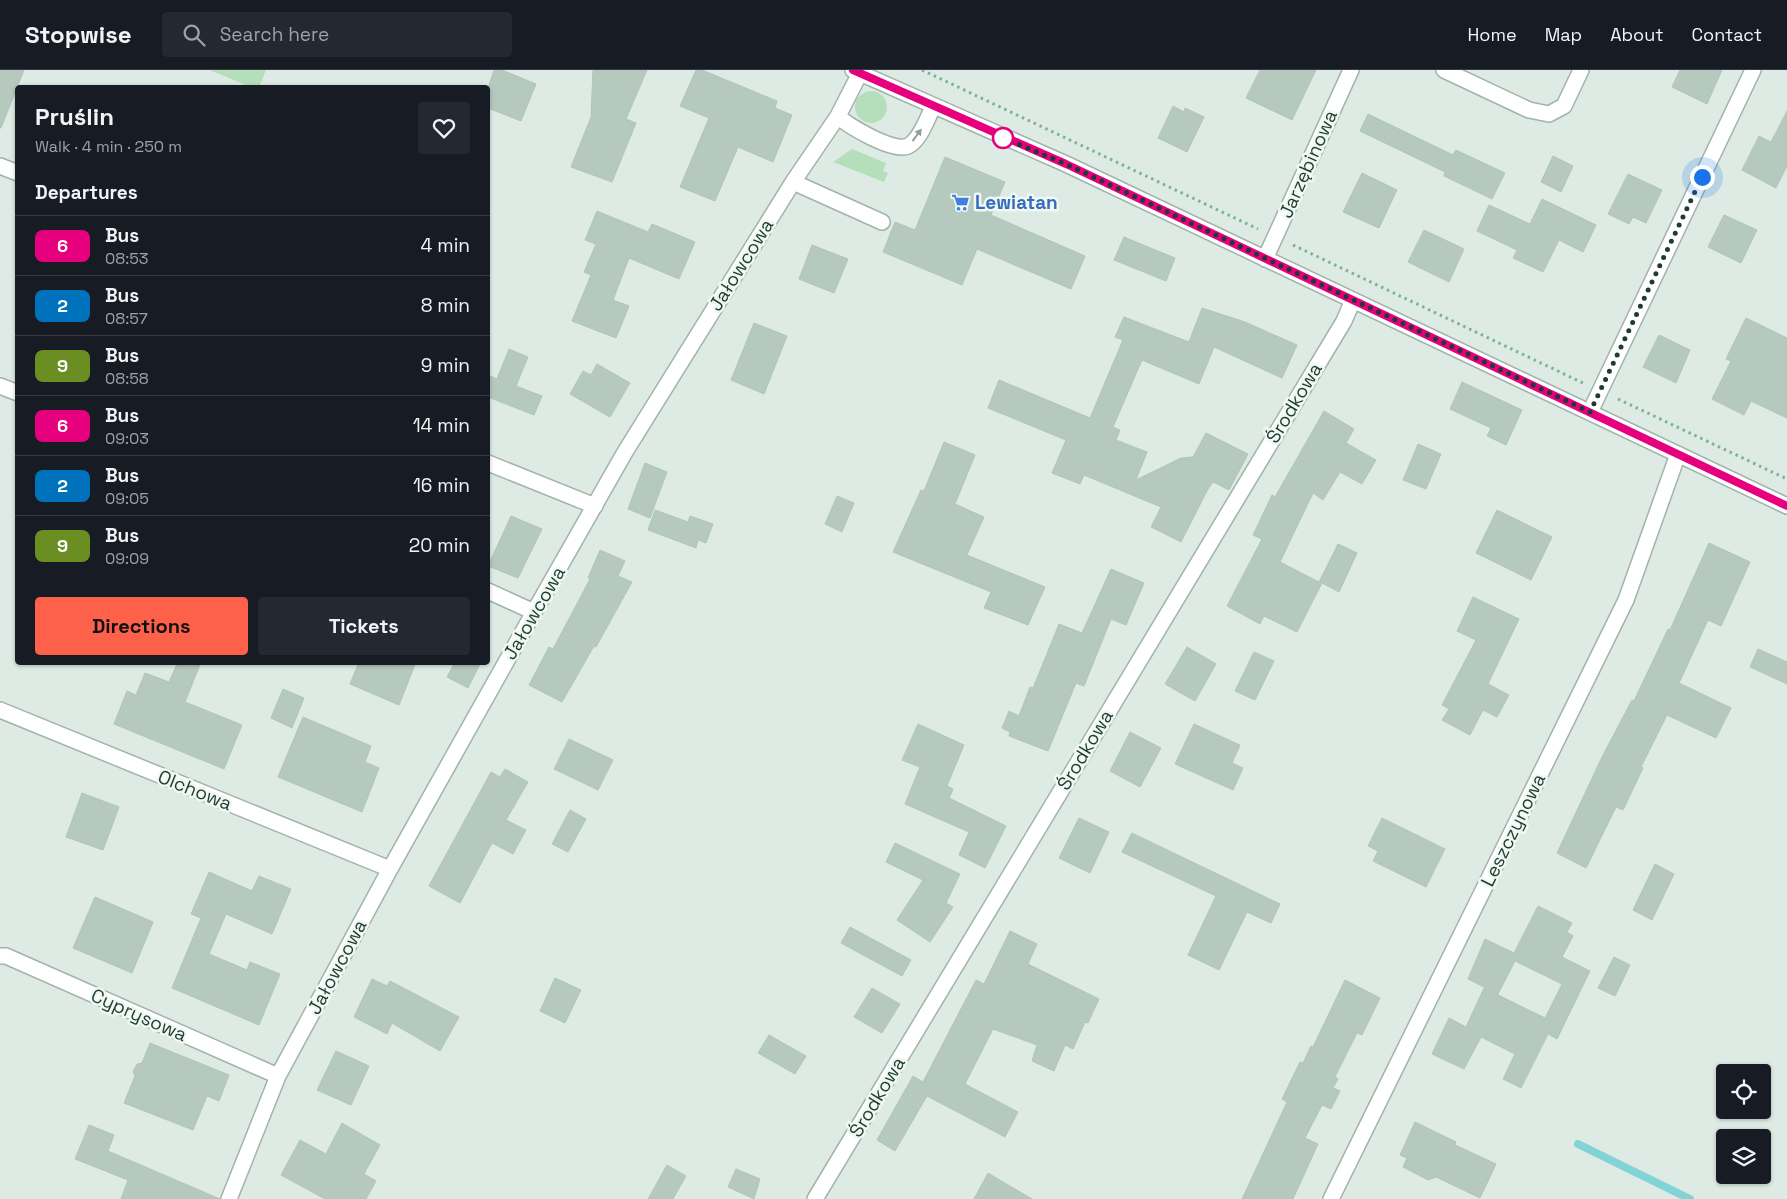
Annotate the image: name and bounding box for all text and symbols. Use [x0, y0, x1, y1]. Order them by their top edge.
search box [162, 12, 512, 57]
text: Stopwise [25, 19, 132, 50]
icon: search [180, 21, 208, 49]
text: Search here [220, 22, 329, 47]
text: Home [1468, 23, 1517, 46]
text: Map [1545, 23, 1582, 46]
text: About [1610, 23, 1664, 46]
text: Contact [1692, 23, 1762, 46]
text: Pruślin [35, 101, 114, 132]
button: heart [418, 102, 470, 154]
street label: Jarzębinowa [1273, 106, 1343, 222]
unlabelled marker [992, 127, 1014, 149]
one-way arrow [912, 128, 922, 142]
text: Walk · 4 min · 250 m [35, 136, 182, 157]
your location [1690, 165, 1715, 190]
text: Departures [35, 180, 138, 205]
place label: Lewiatan [975, 190, 1058, 215]
supermarket icon: Lewiatan [951, 192, 971, 212]
street label: Jałowcowa [703, 214, 779, 316]
text: Bus [105, 223, 139, 248]
text: 4 min [421, 233, 470, 258]
text: 6 [57, 234, 68, 257]
text: 08:53 [105, 248, 149, 269]
text: Bus [105, 283, 139, 308]
text: 8 min [421, 293, 470, 318]
text: 2 [57, 294, 68, 317]
text: 08:57 [105, 308, 148, 329]
text: Bus [105, 343, 139, 368]
text: 9 min [421, 353, 470, 378]
text: 9 [57, 354, 68, 377]
street label: Środkowa [1260, 358, 1328, 448]
text: 08:58 [105, 368, 149, 389]
text: Bus [105, 403, 139, 428]
text: 14 min [413, 413, 470, 438]
text: 6 [57, 414, 68, 437]
text: 09:03 [105, 428, 149, 449]
text: Bus [105, 463, 139, 488]
text: 16 min [413, 473, 470, 498]
text: 2 [57, 474, 68, 497]
text: 09:05 [105, 488, 149, 509]
text: Bus [105, 523, 139, 548]
text: 20 min [409, 533, 470, 558]
text: 9 [57, 534, 68, 557]
text: 09:09 [105, 548, 149, 569]
street label: Jałowcowa [497, 562, 571, 664]
button: Directions [35, 597, 248, 655]
button: Tickets [258, 597, 470, 655]
street label: Środkowa [1051, 705, 1119, 795]
street label: Olchowa [154, 764, 236, 816]
street label: Leszczynowa [1475, 769, 1551, 891]
street label: Jałowcowa [302, 915, 373, 1019]
street label: Cyprysowa [87, 983, 191, 1047]
street label: Środkowa [843, 1052, 911, 1142]
map controls [1716, 1064, 1771, 1184]
button: locate [1716, 1064, 1771, 1119]
button: layers [1716, 1129, 1771, 1184]

